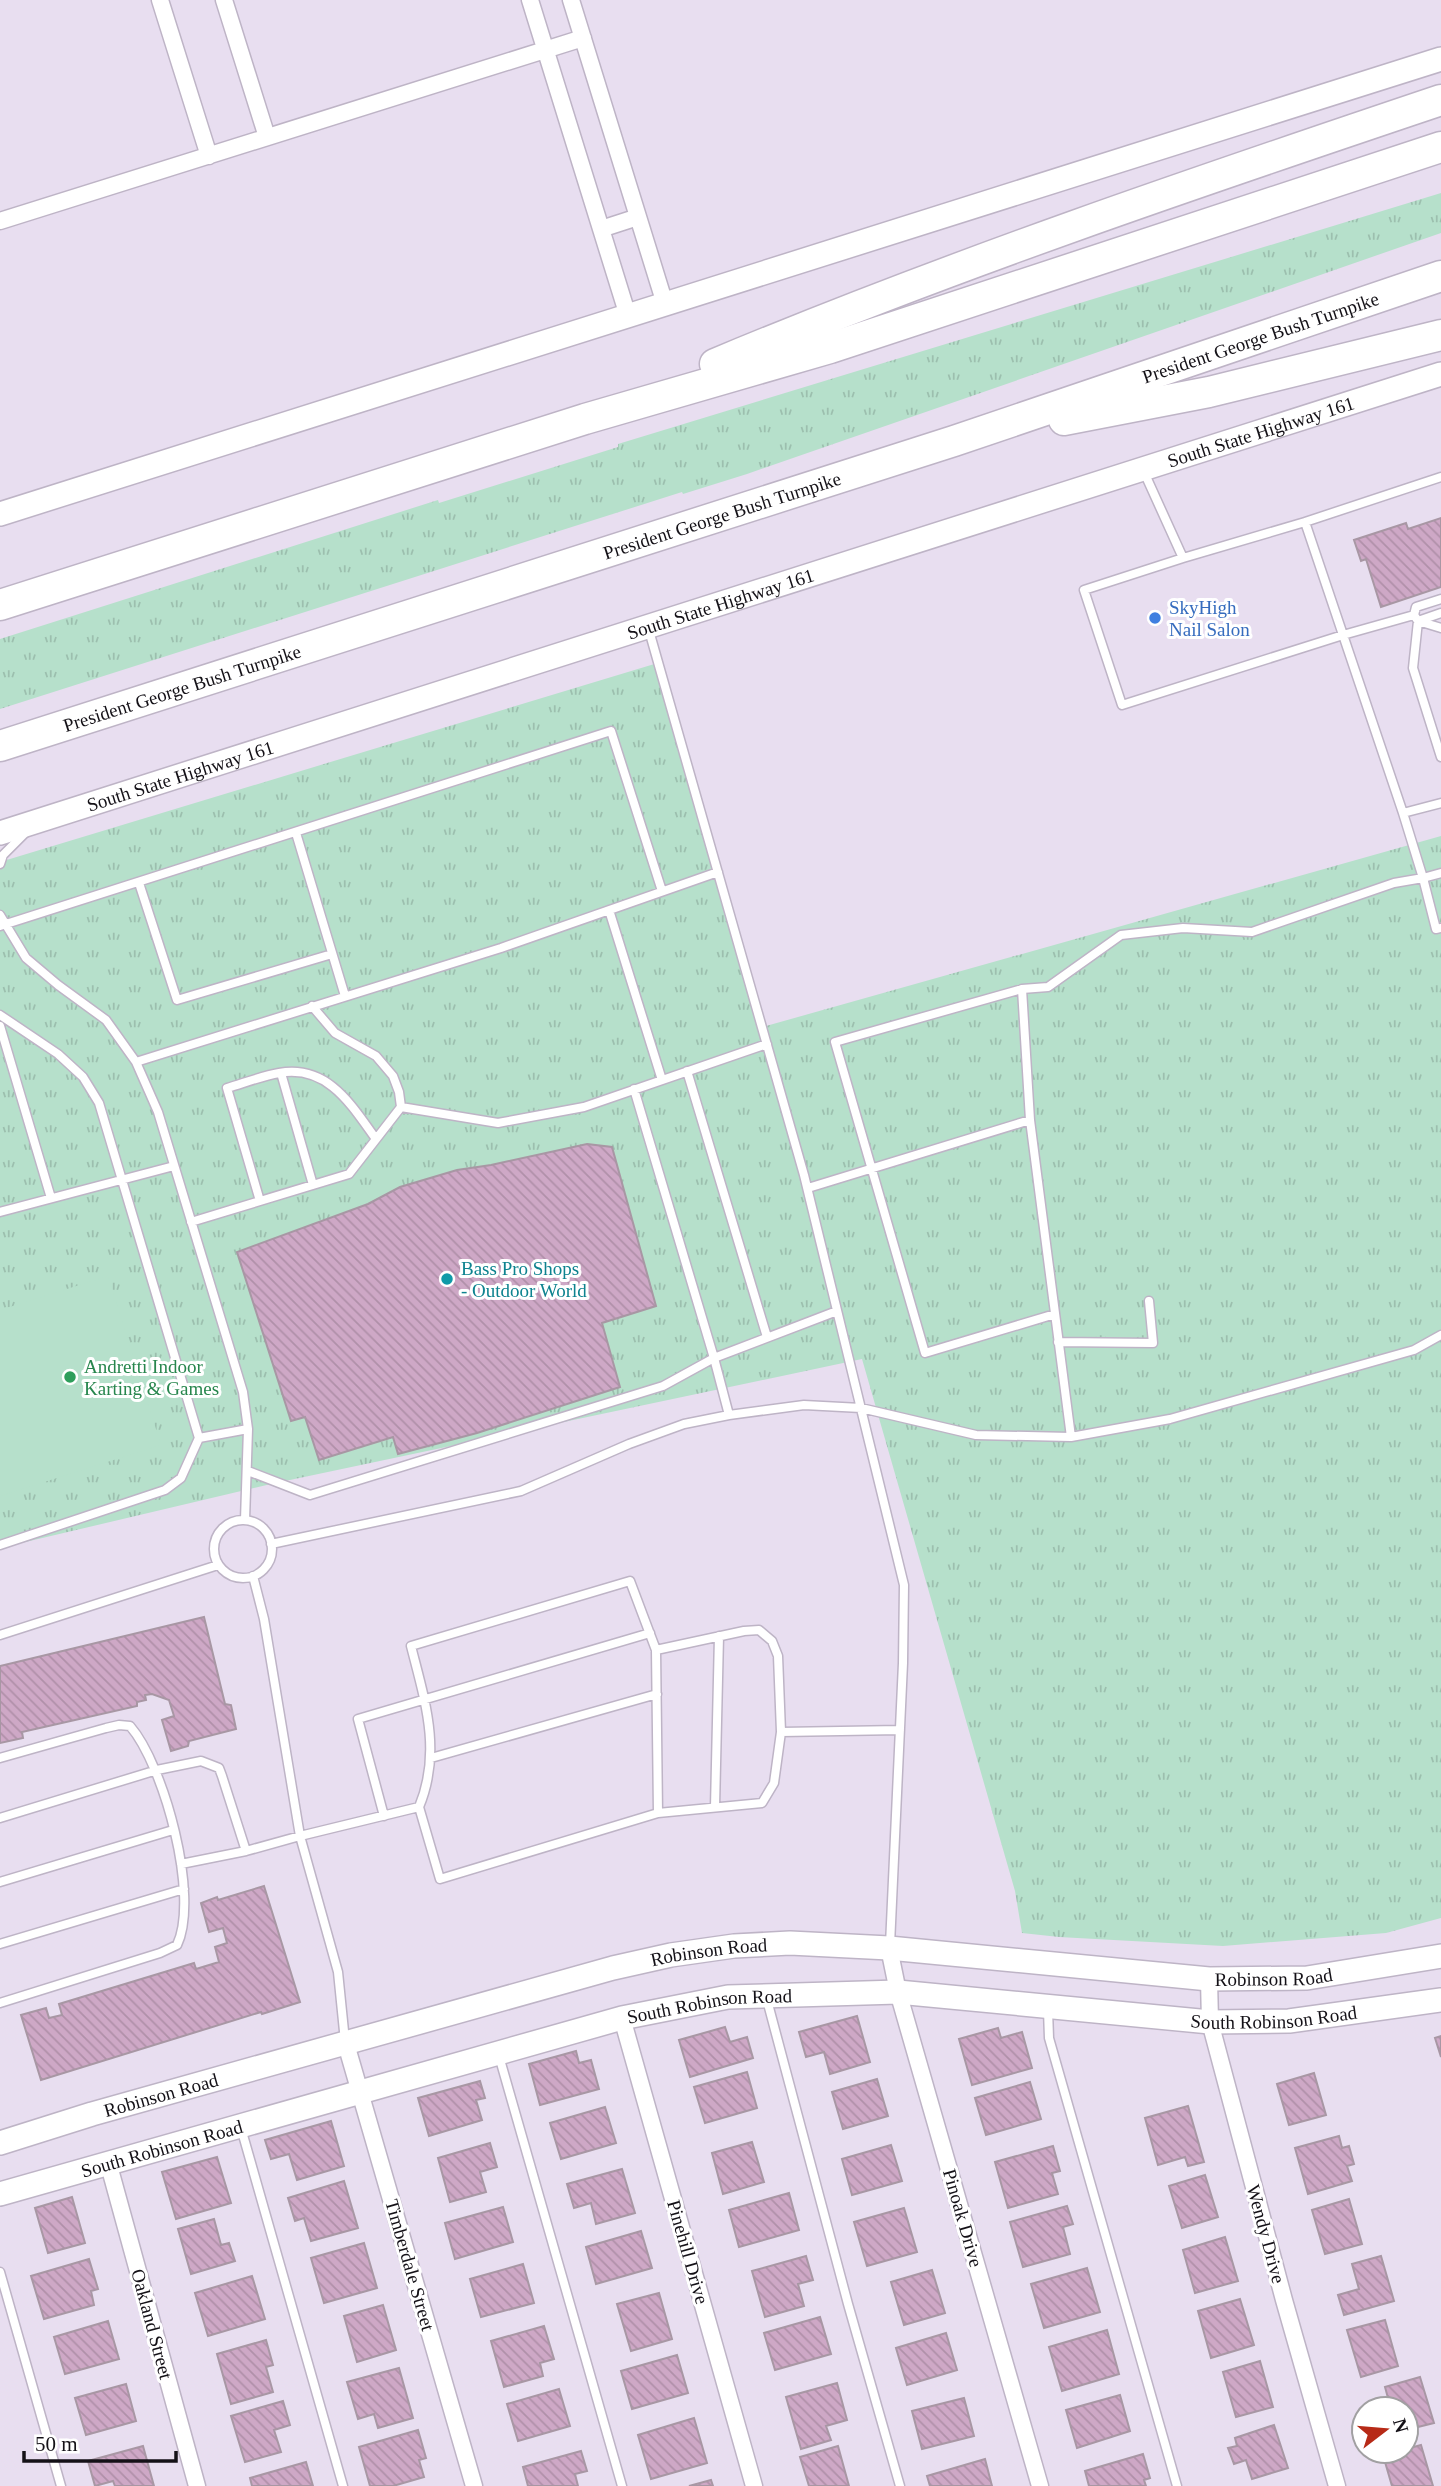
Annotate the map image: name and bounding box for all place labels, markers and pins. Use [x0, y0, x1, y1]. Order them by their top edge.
place label: SkyHigh Nail Salon [1169, 597, 1250, 640]
marker: SkyHigh Nail Salon [1147, 610, 1163, 626]
place label: Bass Pro Shops - Outdoor World [461, 1258, 587, 1301]
marker: Bass Pro Shops - Outdoor World [439, 1271, 455, 1287]
place label: Andretti Indoor Karting & Games [84, 1356, 219, 1399]
marker: Andretti Indoor Karting & Games [62, 1369, 78, 1385]

